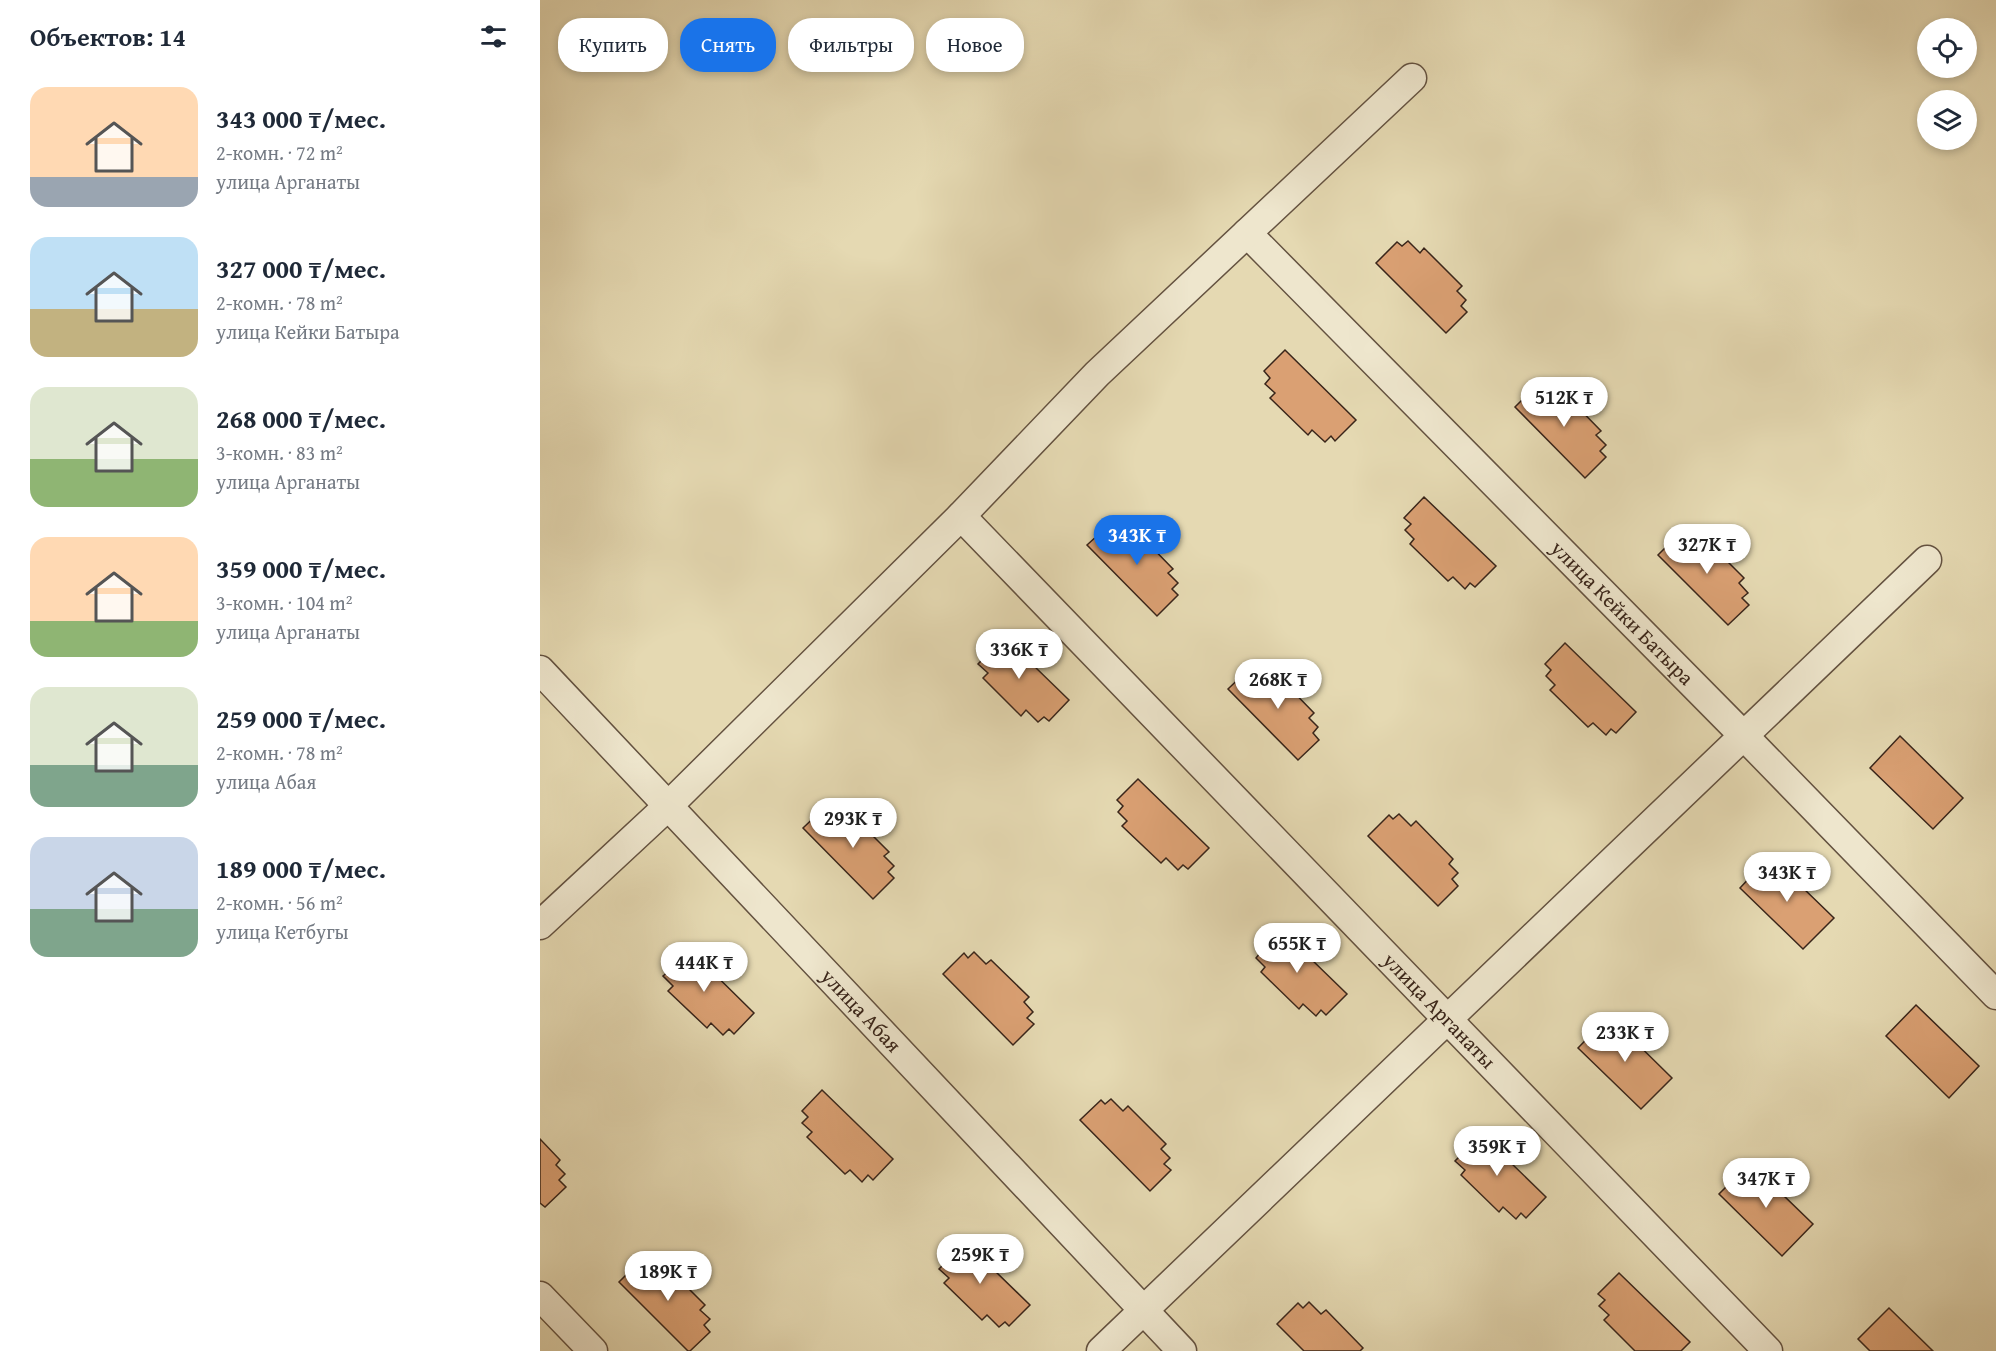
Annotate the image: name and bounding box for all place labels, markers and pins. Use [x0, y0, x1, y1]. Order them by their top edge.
pin: 512K ₸ [1515, 377, 1613, 428]
pin: 343K ₸ [1088, 515, 1186, 566]
pin: 327K ₸ [1658, 524, 1756, 575]
pin: 336K ₸ [970, 629, 1068, 680]
pin: 268K ₸ [1229, 659, 1327, 710]
pin: 293K ₸ [804, 798, 902, 849]
pin: 343K ₸ [1738, 852, 1836, 903]
pin: 655K ₸ [1248, 923, 1346, 974]
pin: 444K ₸ [655, 942, 753, 993]
pin: 233K ₸ [1576, 1012, 1674, 1063]
pin: 359K ₸ [1448, 1126, 1546, 1177]
pin: 347K ₸ [1717, 1158, 1815, 1209]
pin: 259K ₸ [931, 1234, 1029, 1285]
pin: 189K ₸ [619, 1251, 717, 1302]

